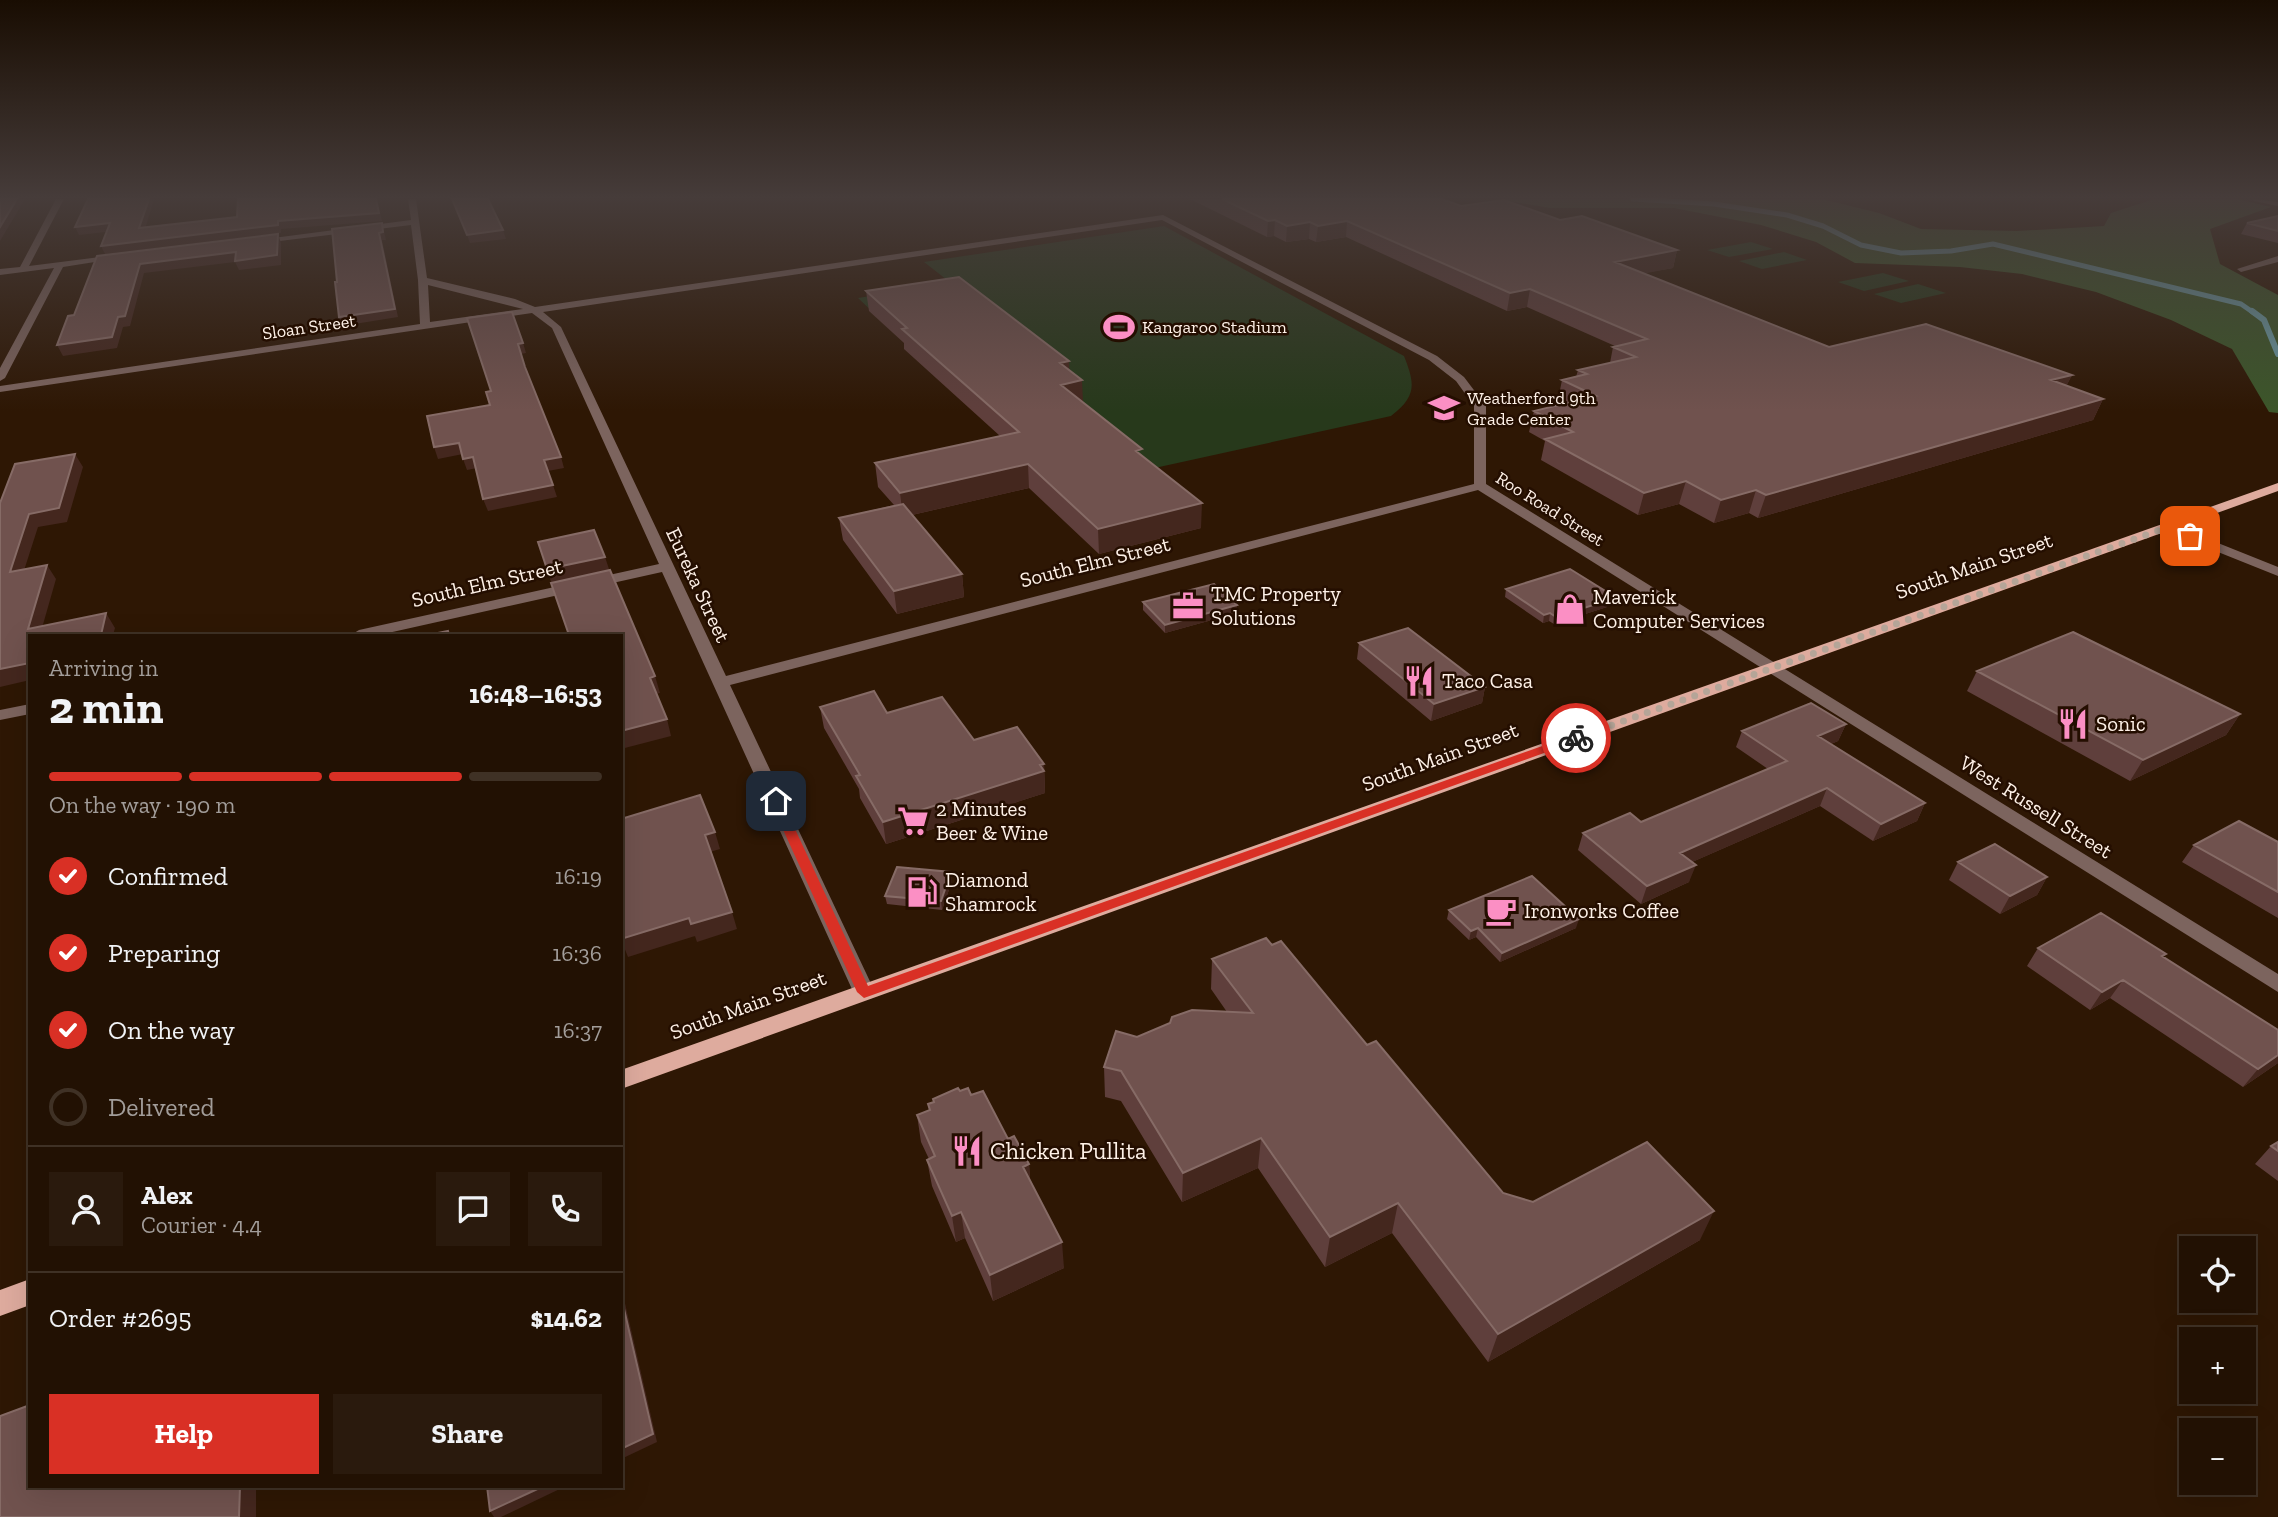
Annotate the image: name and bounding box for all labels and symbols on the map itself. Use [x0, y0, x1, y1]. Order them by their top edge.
street label: Sloan Street [261, 310, 357, 344]
sports icon: Kangaroo Stadium [1102, 310, 1136, 344]
place label: Kangaroo Stadium [1142, 316, 1287, 338]
place label: Weatherford 9th Grade Center [1467, 387, 1596, 430]
school or university icon: Weatherford 9th Grade Center [1427, 391, 1461, 425]
street label: Roo Road Street [1492, 467, 1609, 551]
pin [2160, 506, 2220, 566]
street label: Eureka Street [661, 523, 736, 646]
street label: South Main Street [1892, 527, 2056, 604]
street label: South Elm Street [1017, 531, 1173, 592]
street label: South Elm Street [409, 553, 565, 612]
place label: TMC Property Solutions [1211, 581, 1341, 630]
place label: Maverick Computer Services [1593, 584, 1765, 633]
office icon: TMC Property Solutions [1171, 589, 1205, 623]
shop icon: Maverick Computer Services [1553, 592, 1587, 626]
restaurant icon: Taco Casa [1402, 664, 1436, 698]
place label: Taco Casa [1442, 668, 1533, 693]
courier [1541, 703, 1611, 773]
restaurant icon: Sonic [2056, 707, 2090, 741]
place label: Sonic [2096, 711, 2146, 736]
street label: South Main Street [1358, 717, 1522, 796]
street label: West Russell Street [1956, 750, 2117, 864]
pin [746, 771, 806, 831]
place label: 2 Minutes Beer & Wine [936, 796, 1048, 845]
supermarket icon: 2 Minutes Beer & Wine [896, 804, 930, 838]
place label: Diamond Shamrock [945, 867, 1037, 916]
fuel station icon: Diamond Shamrock [905, 875, 939, 909]
cafe icon: Ironworks Coffee [1484, 894, 1518, 928]
place label: Ironworks Coffee [1524, 898, 1679, 923]
street label: South Main Street [666, 965, 830, 1044]
restaurant icon: Chicken Pullita [950, 1134, 984, 1168]
place label: Chicken Pullita [990, 1136, 1147, 1165]

